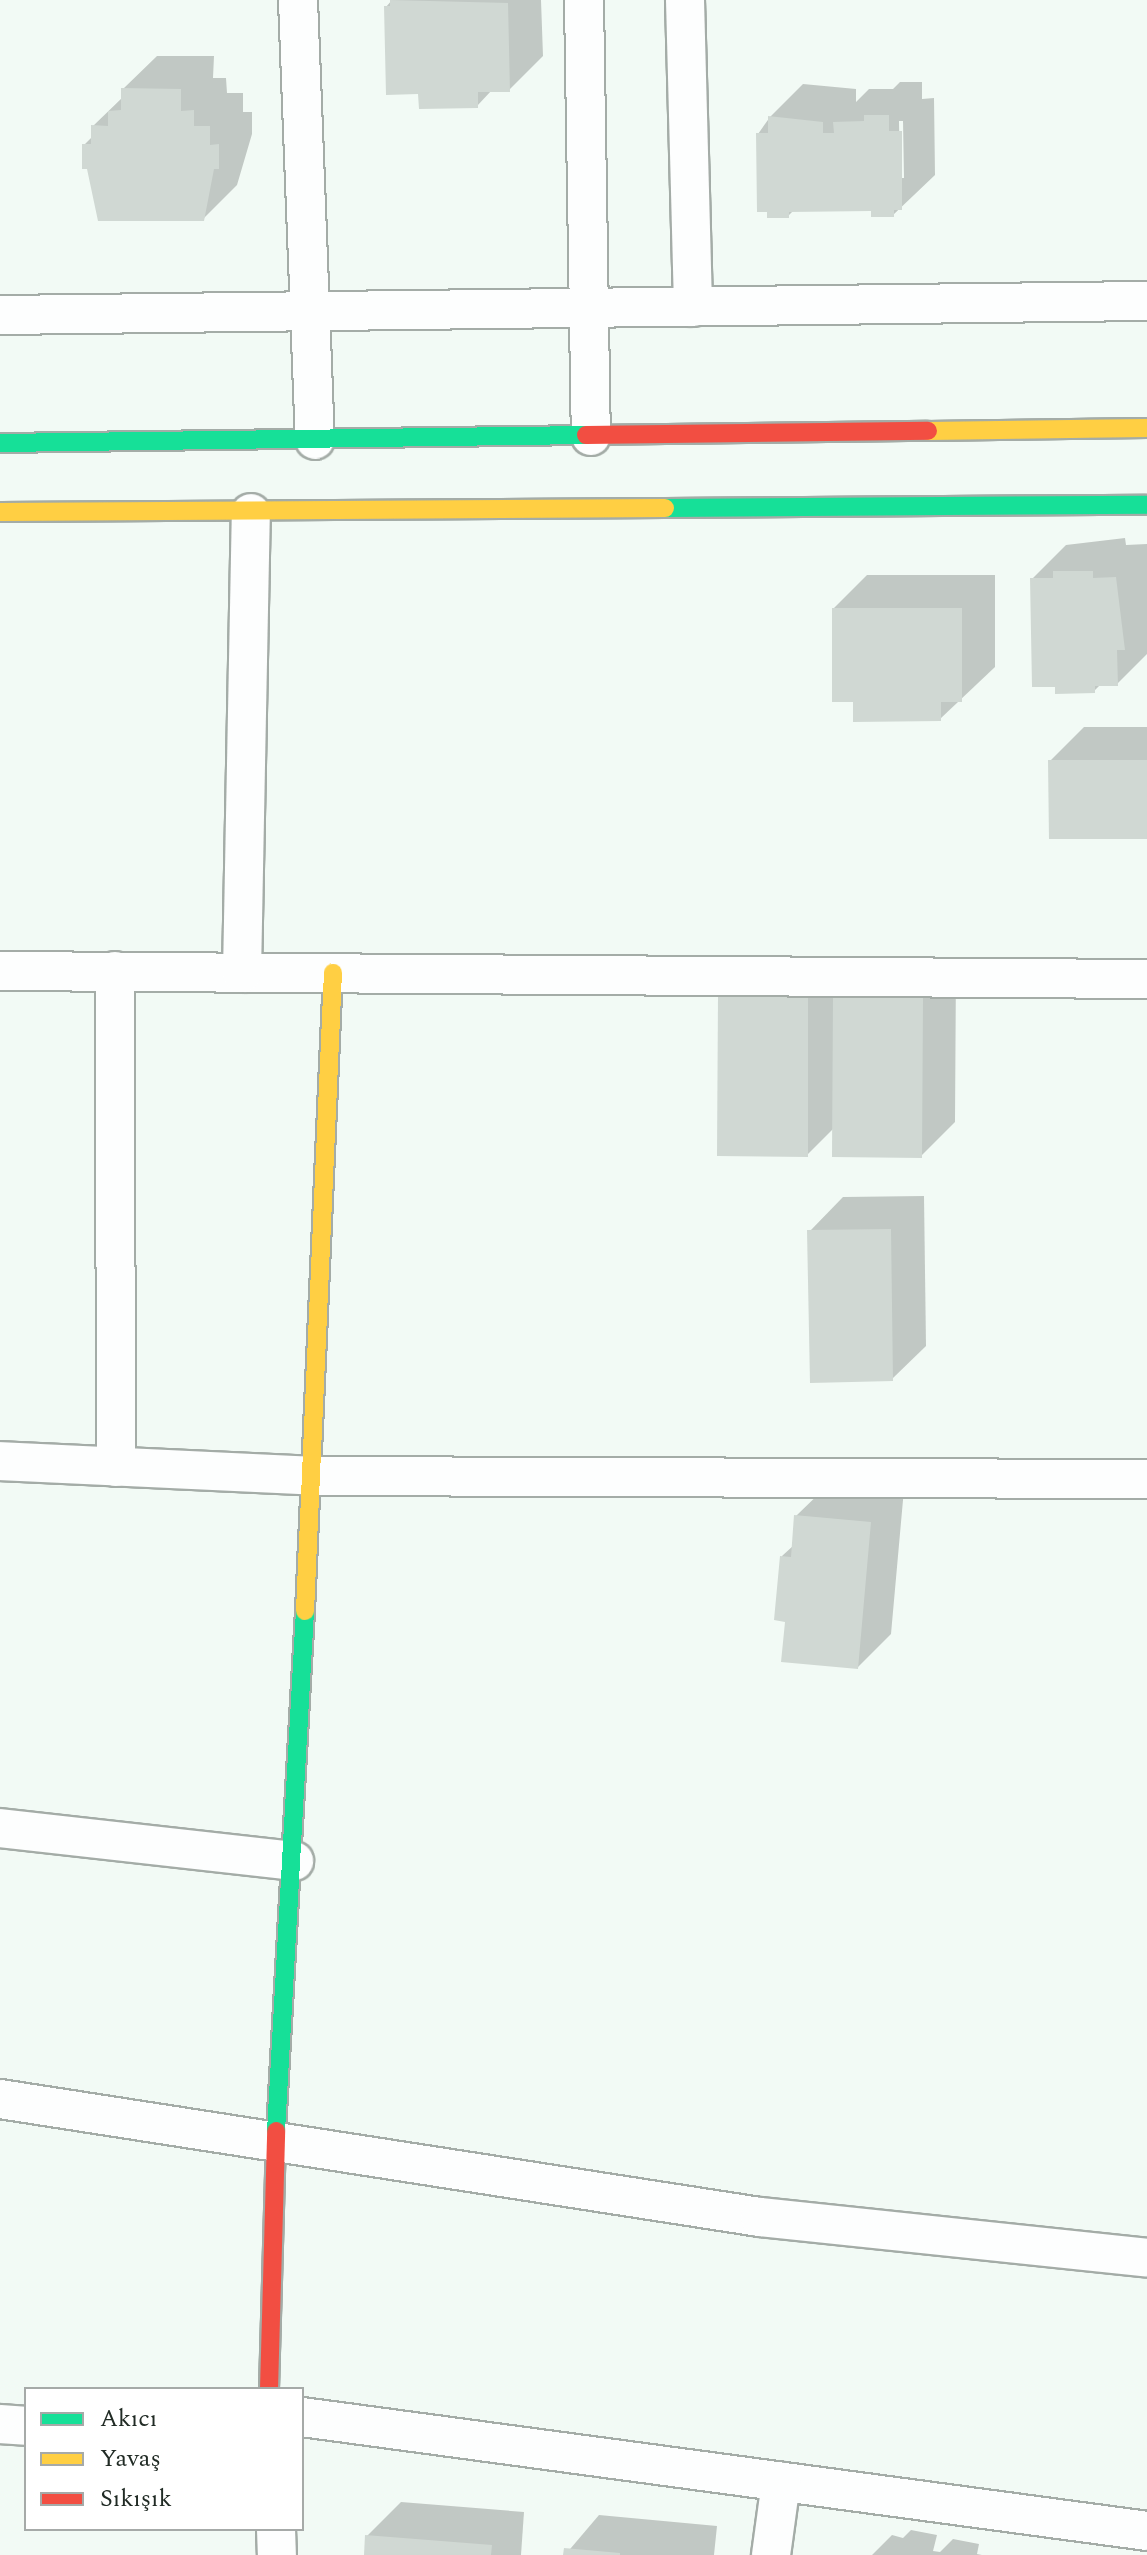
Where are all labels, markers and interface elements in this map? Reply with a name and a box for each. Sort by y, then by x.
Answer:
legend [24,2387,304,2531]
text: Akıcı [100,2401,157,2437]
text: Yavaş [100,2441,161,2477]
text: Sıkışık [100,2481,172,2517]

